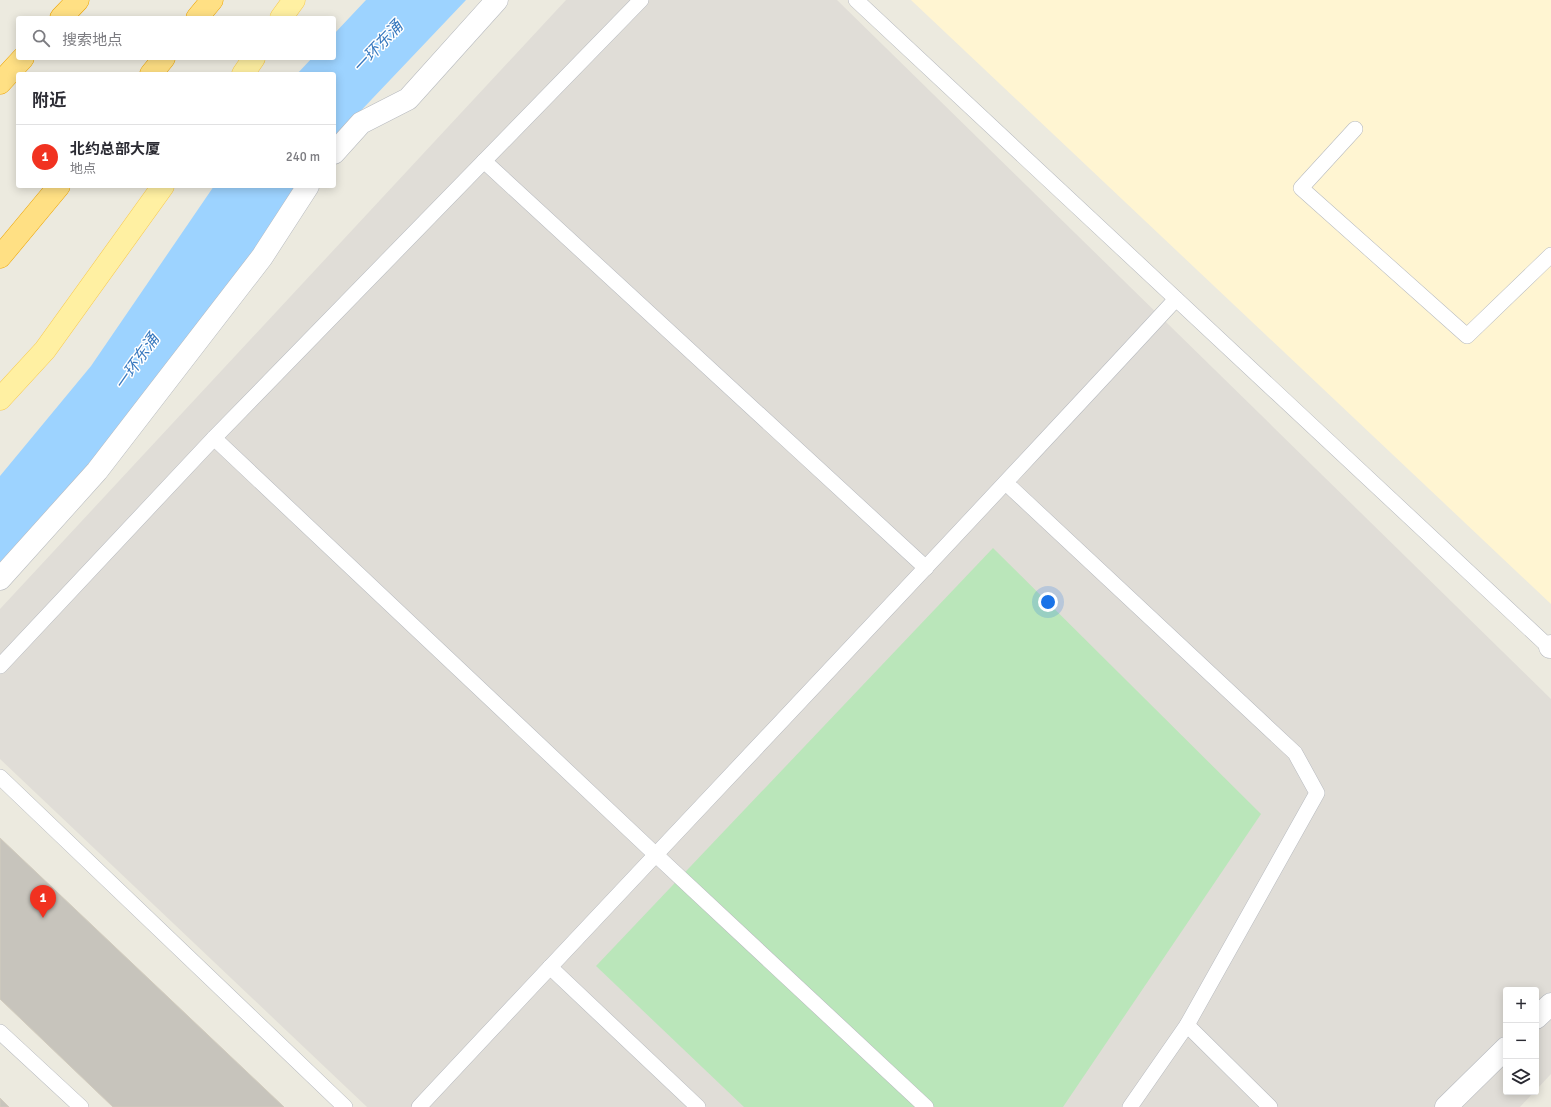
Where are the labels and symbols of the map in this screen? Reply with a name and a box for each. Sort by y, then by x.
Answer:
water label: 一环东涌 [349,15,408,77]
water label: 一环东涌 [110,328,165,394]
your location [1038,592,1058,612]
pin: 1 [30,885,56,918]

